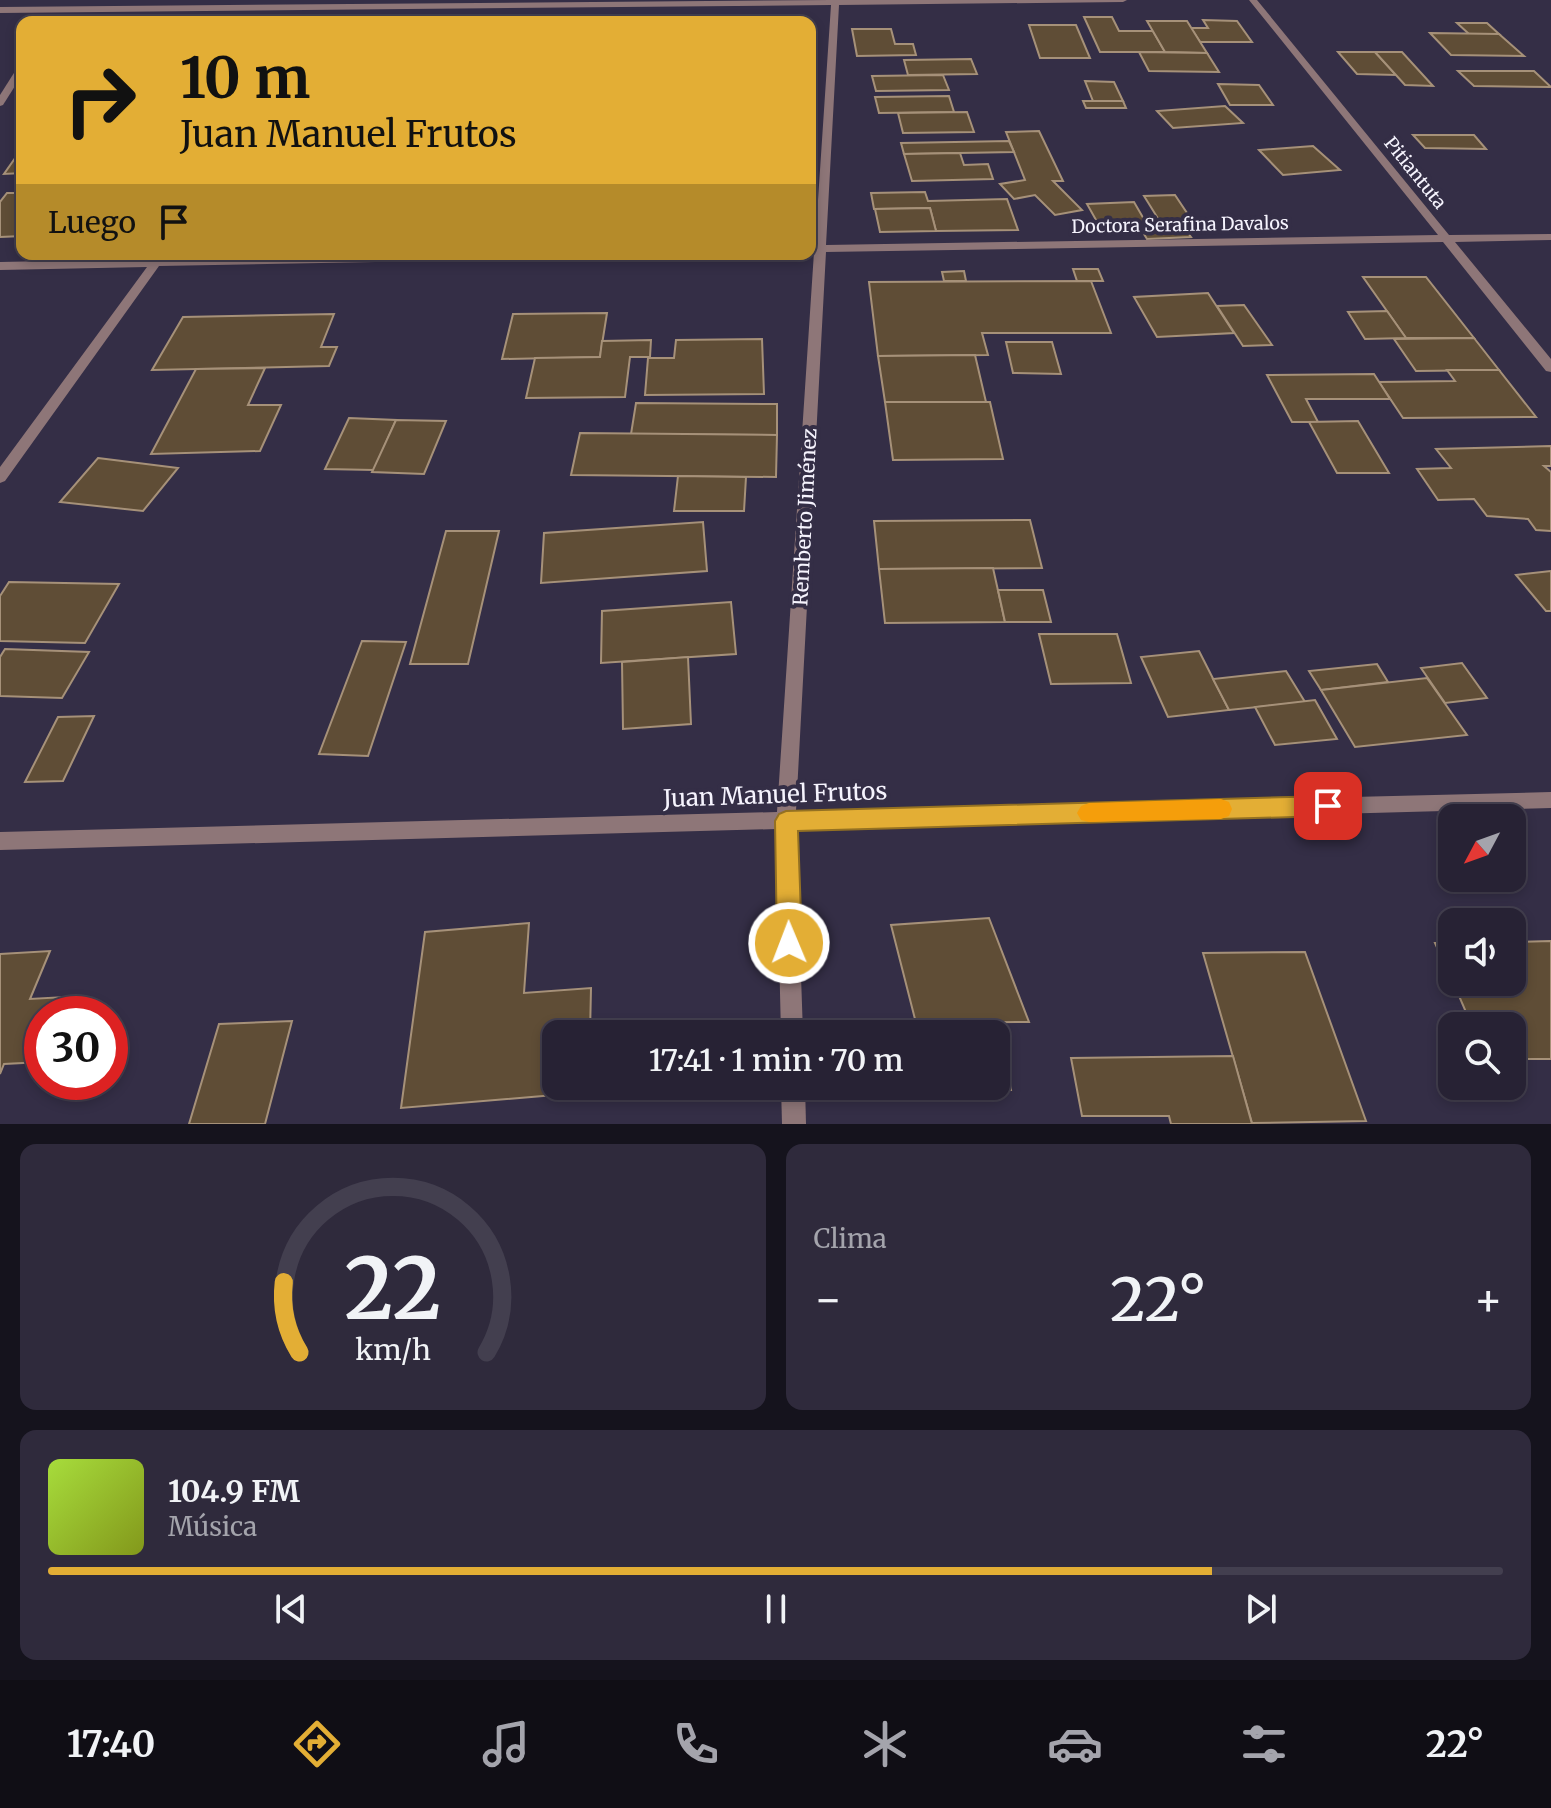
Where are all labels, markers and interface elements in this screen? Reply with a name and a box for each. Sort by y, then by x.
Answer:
text: 10 m [180,43,310,113]
icon: right [48,48,152,152]
text: Juan Manuel Frutos [180,112,517,157]
street label: Pitiantuta [1379,132,1452,214]
icon: arrive [152,200,196,244]
text: Luego [48,203,136,241]
street label: Doctora Serafina Davalos [1071,211,1289,238]
street label: Remberto Jiménez [787,427,822,606]
pin [1294,772,1362,840]
street label: Juan Manuel Frutos [661,775,888,814]
icon: arrive [1306,784,1350,828]
north arrow [1438,804,1526,892]
map controls [1438,804,1526,1100]
position arrow [747,901,831,985]
button: sound [1438,908,1526,996]
speed limit sign: 30 [24,996,128,1100]
button: search [1438,1012,1526,1100]
text: 17:41 · 1 min · 70 m [649,1041,903,1079]
text: Clima [814,1222,887,1255]
text: 22 [344,1237,441,1342]
text: 22° [1110,1262,1206,1337]
text: − [814,1272,843,1327]
text: + [1474,1272,1503,1327]
text: km/h [355,1332,431,1368]
text: 104.9 FM [168,1472,300,1510]
text: Música [168,1510,257,1543]
icon: previous [269,1587,313,1631]
icon: pause [754,1587,798,1631]
icon: next [1239,1587,1283,1631]
icon: directions [289,1716,345,1772]
icon: music [478,1716,534,1772]
icon: phone [668,1716,724,1772]
icon: climate [857,1716,913,1772]
icon: car [1047,1716,1103,1772]
icon: filters [1236,1716,1292,1772]
text: 17:40 [67,1722,155,1767]
text: 22° [1426,1722,1484,1767]

